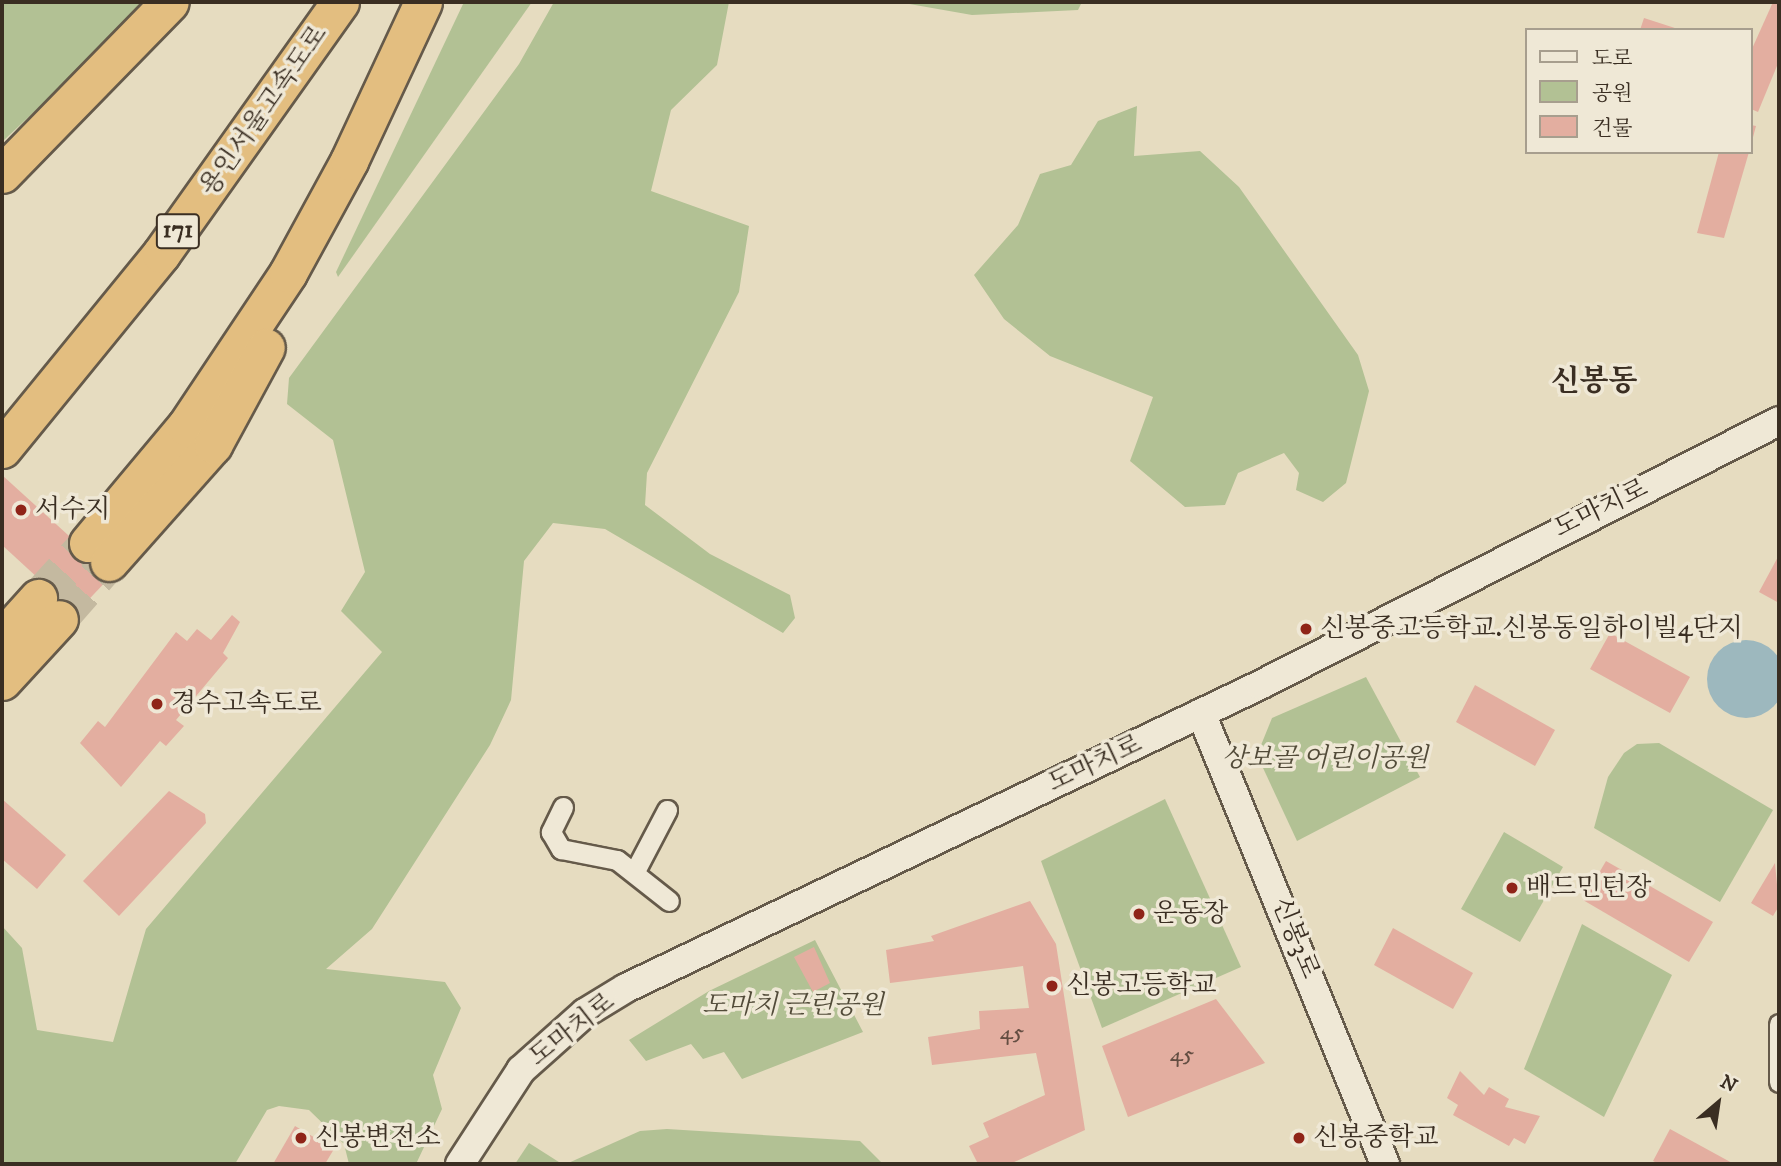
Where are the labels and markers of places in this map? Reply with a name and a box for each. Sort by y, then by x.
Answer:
place label: 서수지 [35,494,110,526]
marker: 서수지 [13,502,29,518]
place label: 신봉중고등학교.신봉동일하이빌4단지 [1320,613,1743,645]
marker: 신봉중고등학교.신봉동일하이빌4단지 [1298,621,1314,637]
place label: 경수고속도로 [171,688,322,720]
marker: 경수고속도로 [149,696,165,712]
place label: 배드민턴장 [1526,872,1652,904]
marker: 배드민턴장 [1504,880,1520,896]
place label: 운동장 [1153,898,1228,930]
marker: 운동장 [1131,906,1147,922]
place label: 신봉고등학교 [1066,970,1217,1002]
marker: 신봉고등학교 [1044,978,1060,994]
place label: 신봉변전소 [315,1122,441,1154]
place label: 신봉중학교 [1313,1122,1439,1154]
marker: 신봉변전소 [293,1130,309,1146]
marker: 신봉중학교 [1291,1130,1307,1146]

